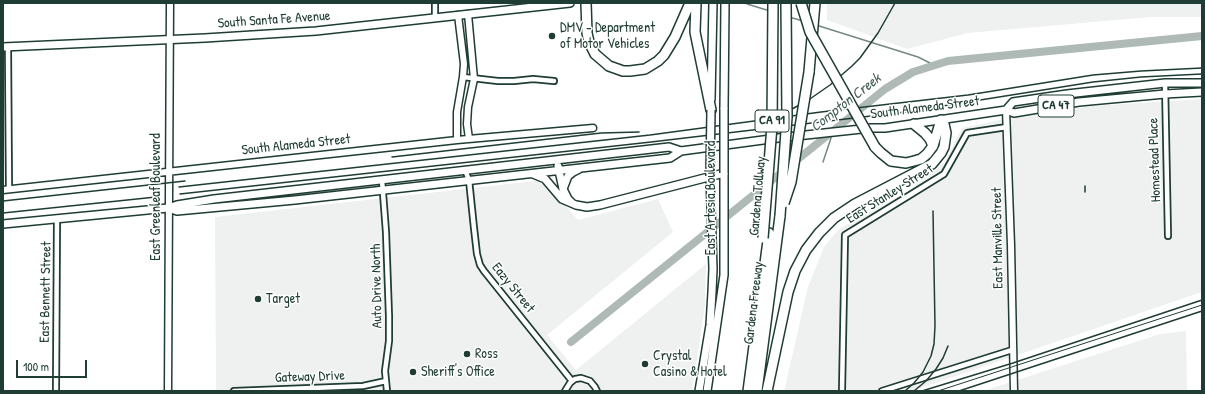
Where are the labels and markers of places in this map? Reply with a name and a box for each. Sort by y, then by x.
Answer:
place label: DMV - Department of Motor Vehicles [560,20,655,52]
marker: DMV - Department of Motor Vehicles [547,31,557,41]
place label: Target [266,291,300,307]
marker: Target [253,294,263,304]
place label: Ross [475,346,498,362]
place label: Crystal Casino & Hotel [653,348,727,380]
marker: Ross [462,349,472,359]
marker: Crystal Casino & Hotel [640,359,650,369]
place label: Sheriff's Office [421,364,495,380]
marker: Sheriff's Office [408,367,418,377]

